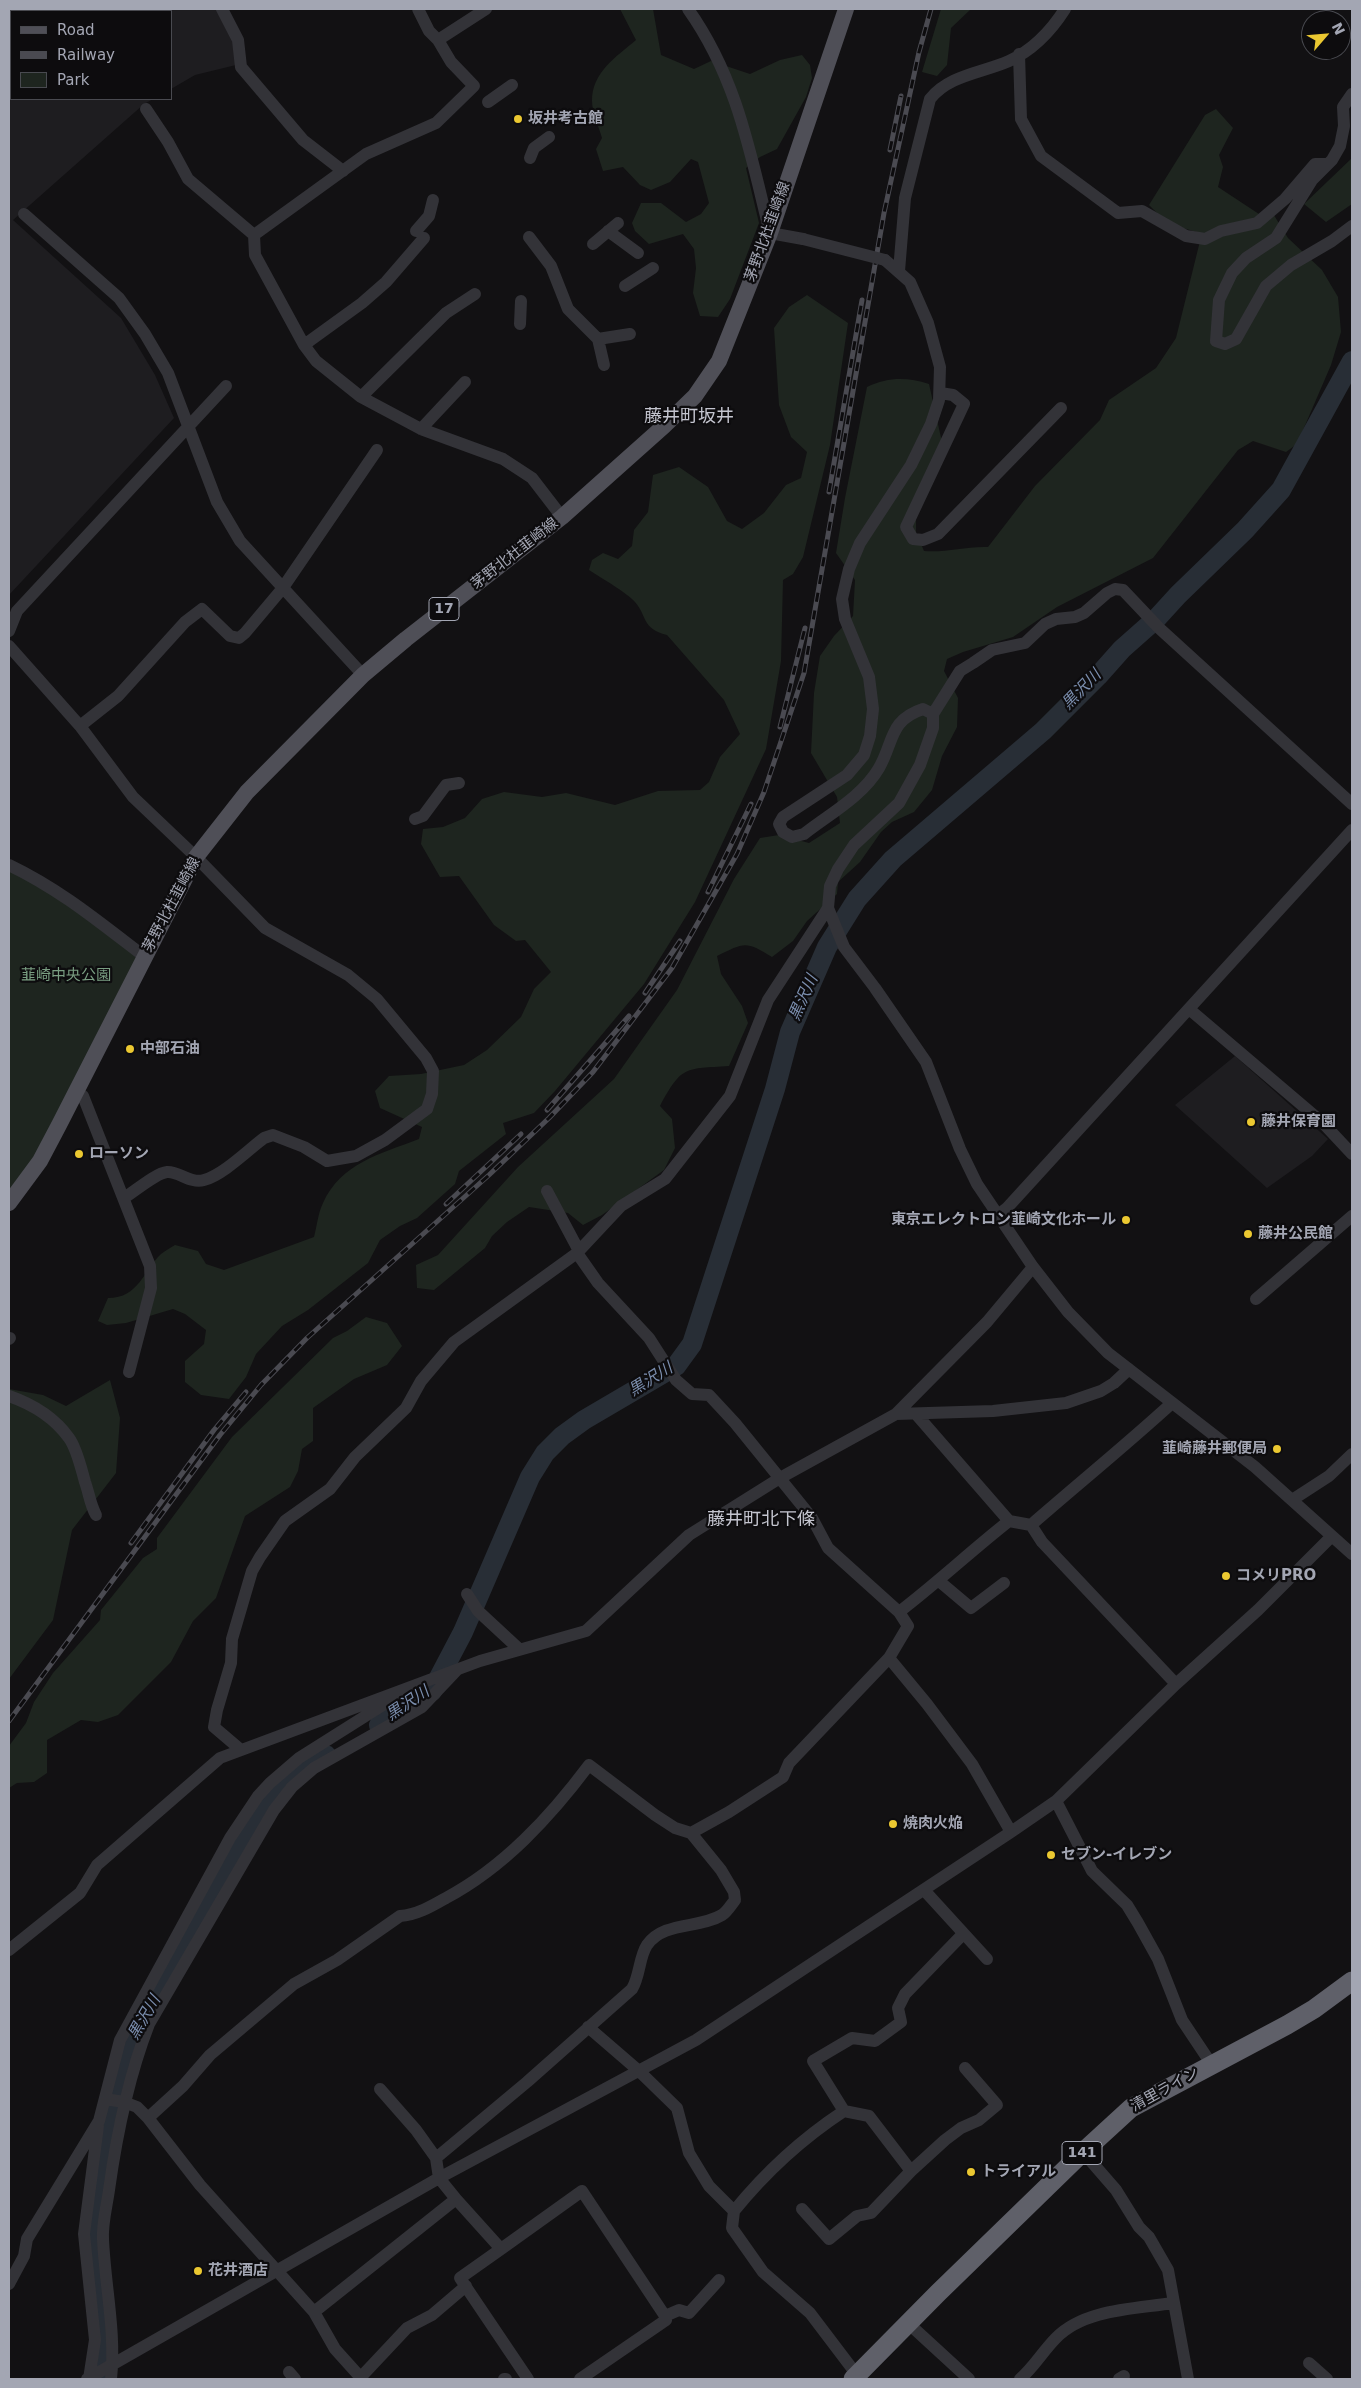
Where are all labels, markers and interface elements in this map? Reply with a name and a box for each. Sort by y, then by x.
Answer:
legend [10,10,172,100]
north arrow [1301,10,1351,60]
text: N [1329,20,1348,37]
text: Road [57,21,95,39]
text: Railway [57,46,115,64]
text: Park [57,71,89,89]
place label: 坂井考古館 [528,110,603,128]
marker: 坂井考古館 [512,113,524,125]
street label: 茅野北杜韮崎線 [742,180,794,284]
district label: 藤井町坂井 [644,406,734,428]
street label: 茅野北杜韮崎線 [468,515,562,593]
road number: 17 [429,598,459,620]
water label: 黒沢川 [1058,666,1106,714]
street label: 茅野北杜韮崎線 [139,854,205,956]
park label: 韮崎中央公園 [21,967,111,985]
water label: 黒沢川 [785,972,823,1024]
place label: 中部石油 [140,1040,200,1058]
marker: 中部石油 [124,1043,136,1055]
place label: 藤井保育園 [1261,1113,1336,1131]
marker: 藤井保育園 [1245,1116,1257,1128]
place label: ローソン [89,1145,149,1163]
marker: ローソン [73,1148,85,1160]
place label: 東京エレクトロン韮崎文化ホール [891,1211,1116,1229]
marker: 東京エレクトロン韮崎文化ホール [1120,1214,1132,1226]
place label: 藤井公民館 [1258,1225,1333,1243]
marker: 藤井公民館 [1242,1228,1254,1240]
water label: 黒沢川 [626,1359,676,1401]
place label: 韮崎藤井郵便局 [1162,1440,1267,1458]
marker: 韮崎藤井郵便局 [1271,1443,1283,1455]
district label: 藤井町北下條 [707,1509,815,1531]
place label: コメリPRO [1236,1567,1316,1585]
marker: コメリPRO [1220,1570,1232,1582]
water label: 黒沢川 [383,1683,433,1725]
place label: 焼肉火焔 [903,1815,963,1833]
marker: 焼肉火焔 [887,1818,899,1830]
place label: セブン-イレブン [1061,1846,1172,1864]
marker: セブン-イレブン [1045,1849,1057,1861]
water label: 黒沢川 [125,1992,165,2044]
street label: 清里ライン [1128,2064,1202,2116]
road number: 141 [1062,2142,1102,2164]
place label: トライアル [981,2163,1056,2181]
marker: トライアル [965,2166,977,2178]
place label: 花井酒店 [208,2262,268,2280]
marker: 花井酒店 [192,2265,204,2277]

